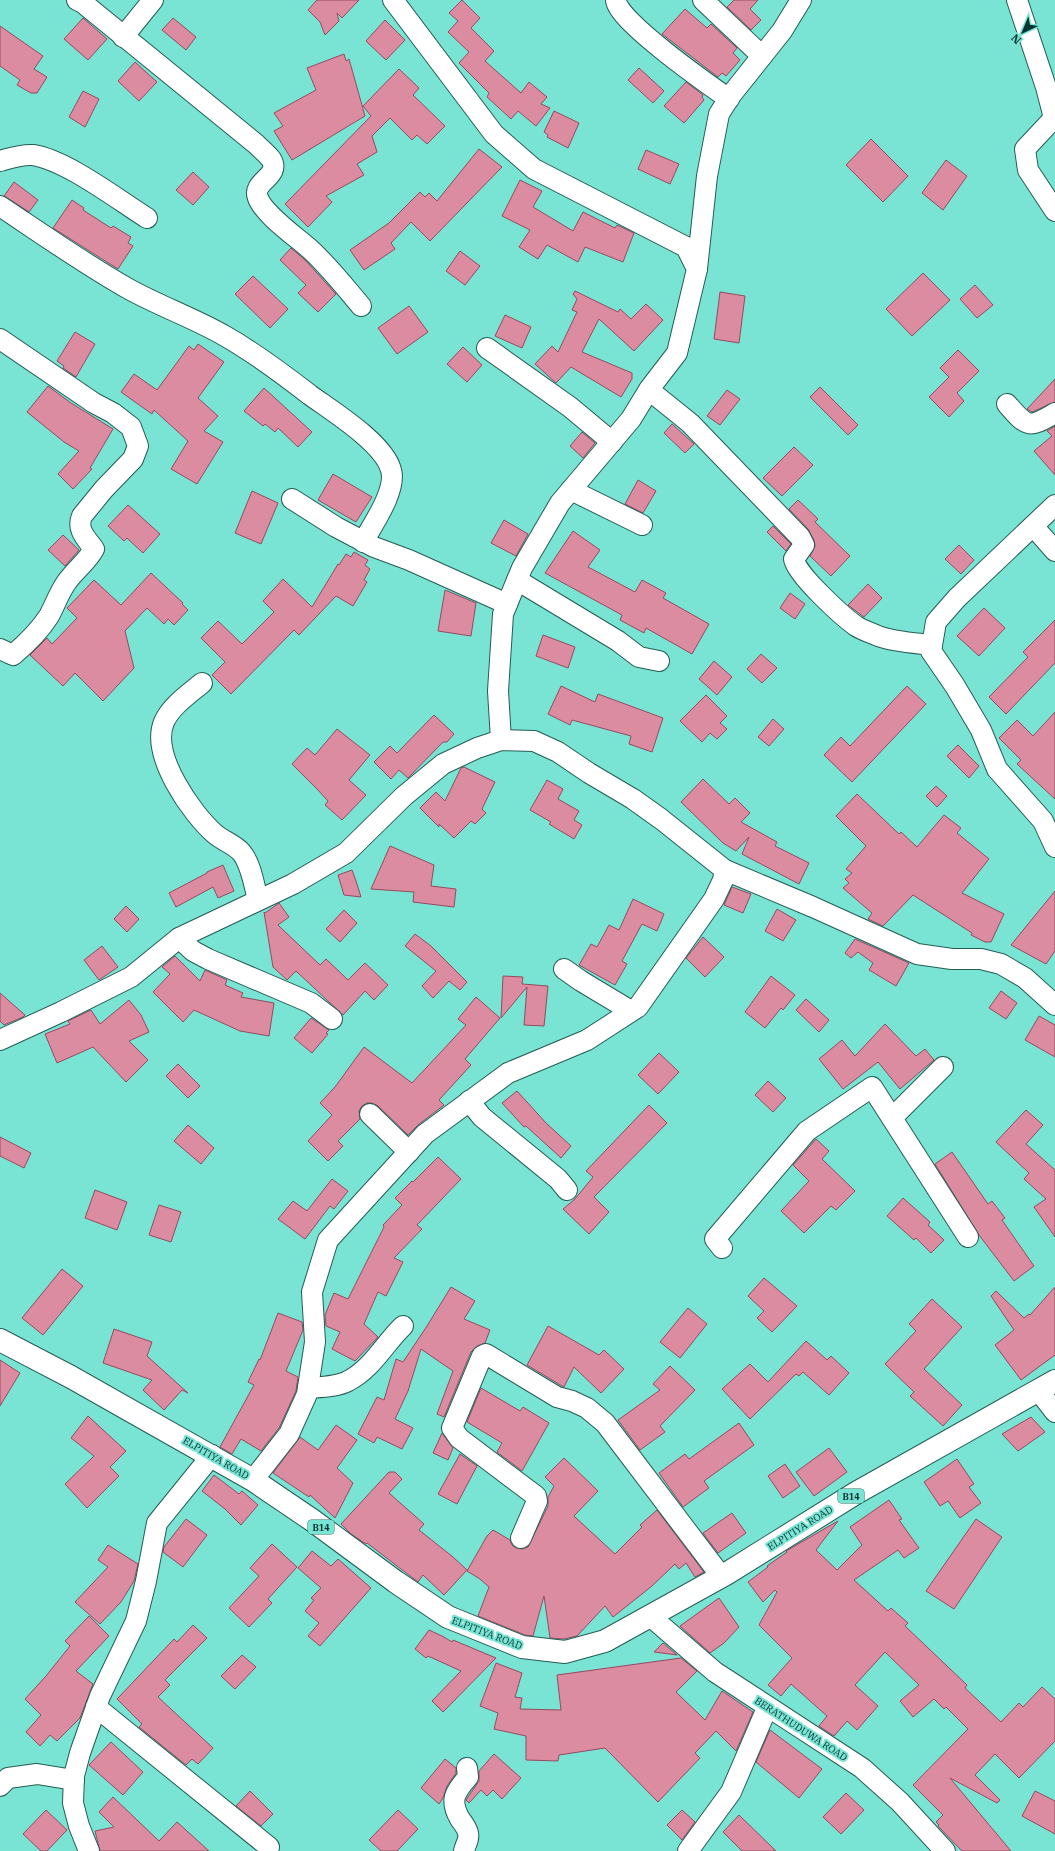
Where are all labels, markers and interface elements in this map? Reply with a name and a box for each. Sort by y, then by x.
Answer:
north arrow [1003,12,1043,52]
text: N [1008,31,1024,47]
street label: ELPITIYA ROAD [181,1434,251,1482]
road number: B14 [838,1489,864,1503]
street label: ELPITIYA ROAD [765,1503,835,1553]
road number: B14 [308,1520,334,1534]
street label: ELPITIYA ROAD [450,1614,524,1652]
street label: BERATHUDUWA ROAD [752,1694,850,1764]

